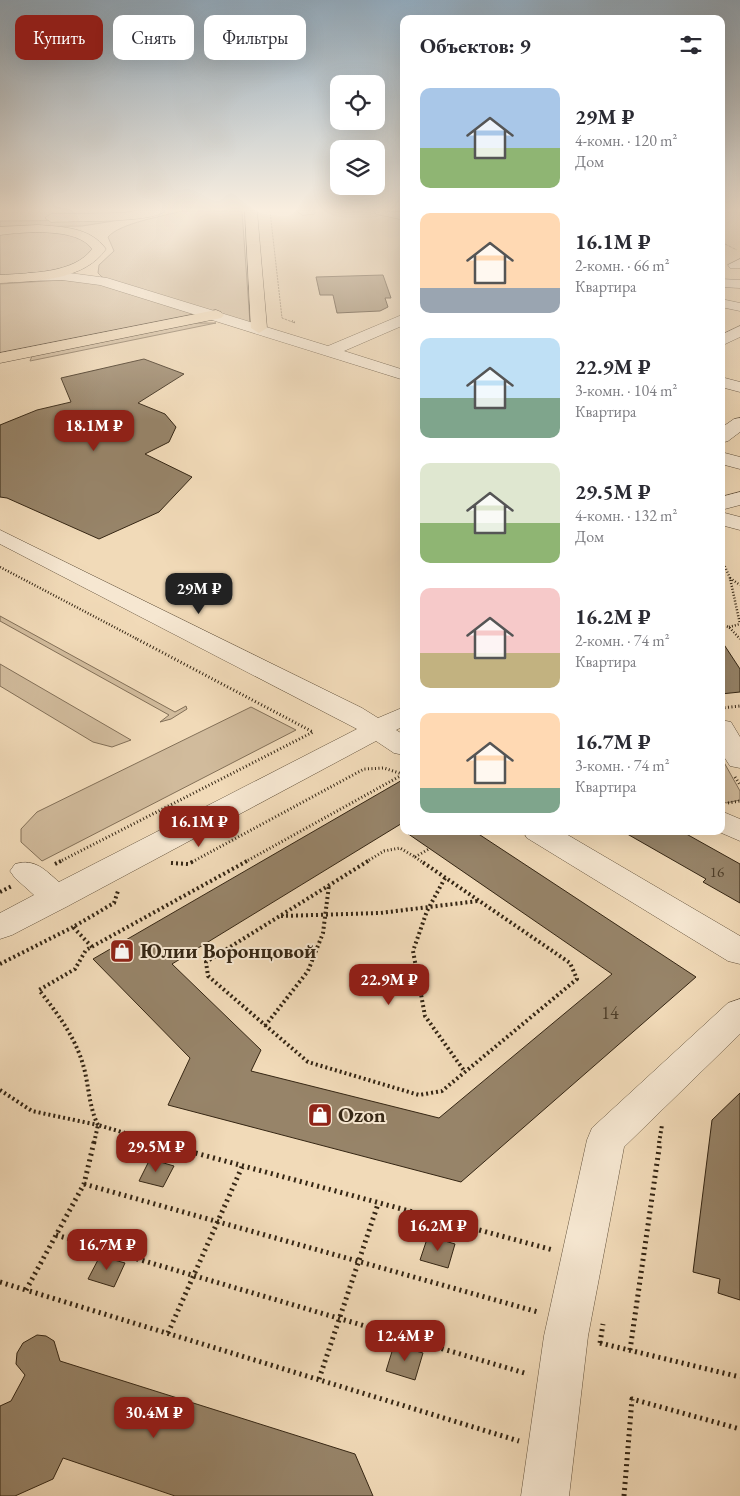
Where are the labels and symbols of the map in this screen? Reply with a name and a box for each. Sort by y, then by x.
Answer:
pin: 18.1M ₽ [48,410,140,452]
pin: 29M ₽ [164,572,234,615]
pin: 16.1M ₽ [153,806,245,848]
house number: 16 [710,862,724,881]
place label: Юлии Воронцовой [140,937,316,964]
shop icon: Юлии Воронцовой [109,938,135,964]
pin: 22.9M ₽ [343,964,435,1006]
house number: 14 [601,1001,619,1024]
place label: Ozon [338,1101,386,1128]
shop icon: Ozon [307,1102,333,1128]
pin: 29.5M ₽ [110,1130,202,1173]
pin: 16.2M ₽ [392,1210,484,1252]
pin: 16.7M ₽ [61,1228,153,1271]
pin: 12.4M ₽ [359,1320,451,1362]
pin: 30.4M ₽ [108,1396,200,1439]

